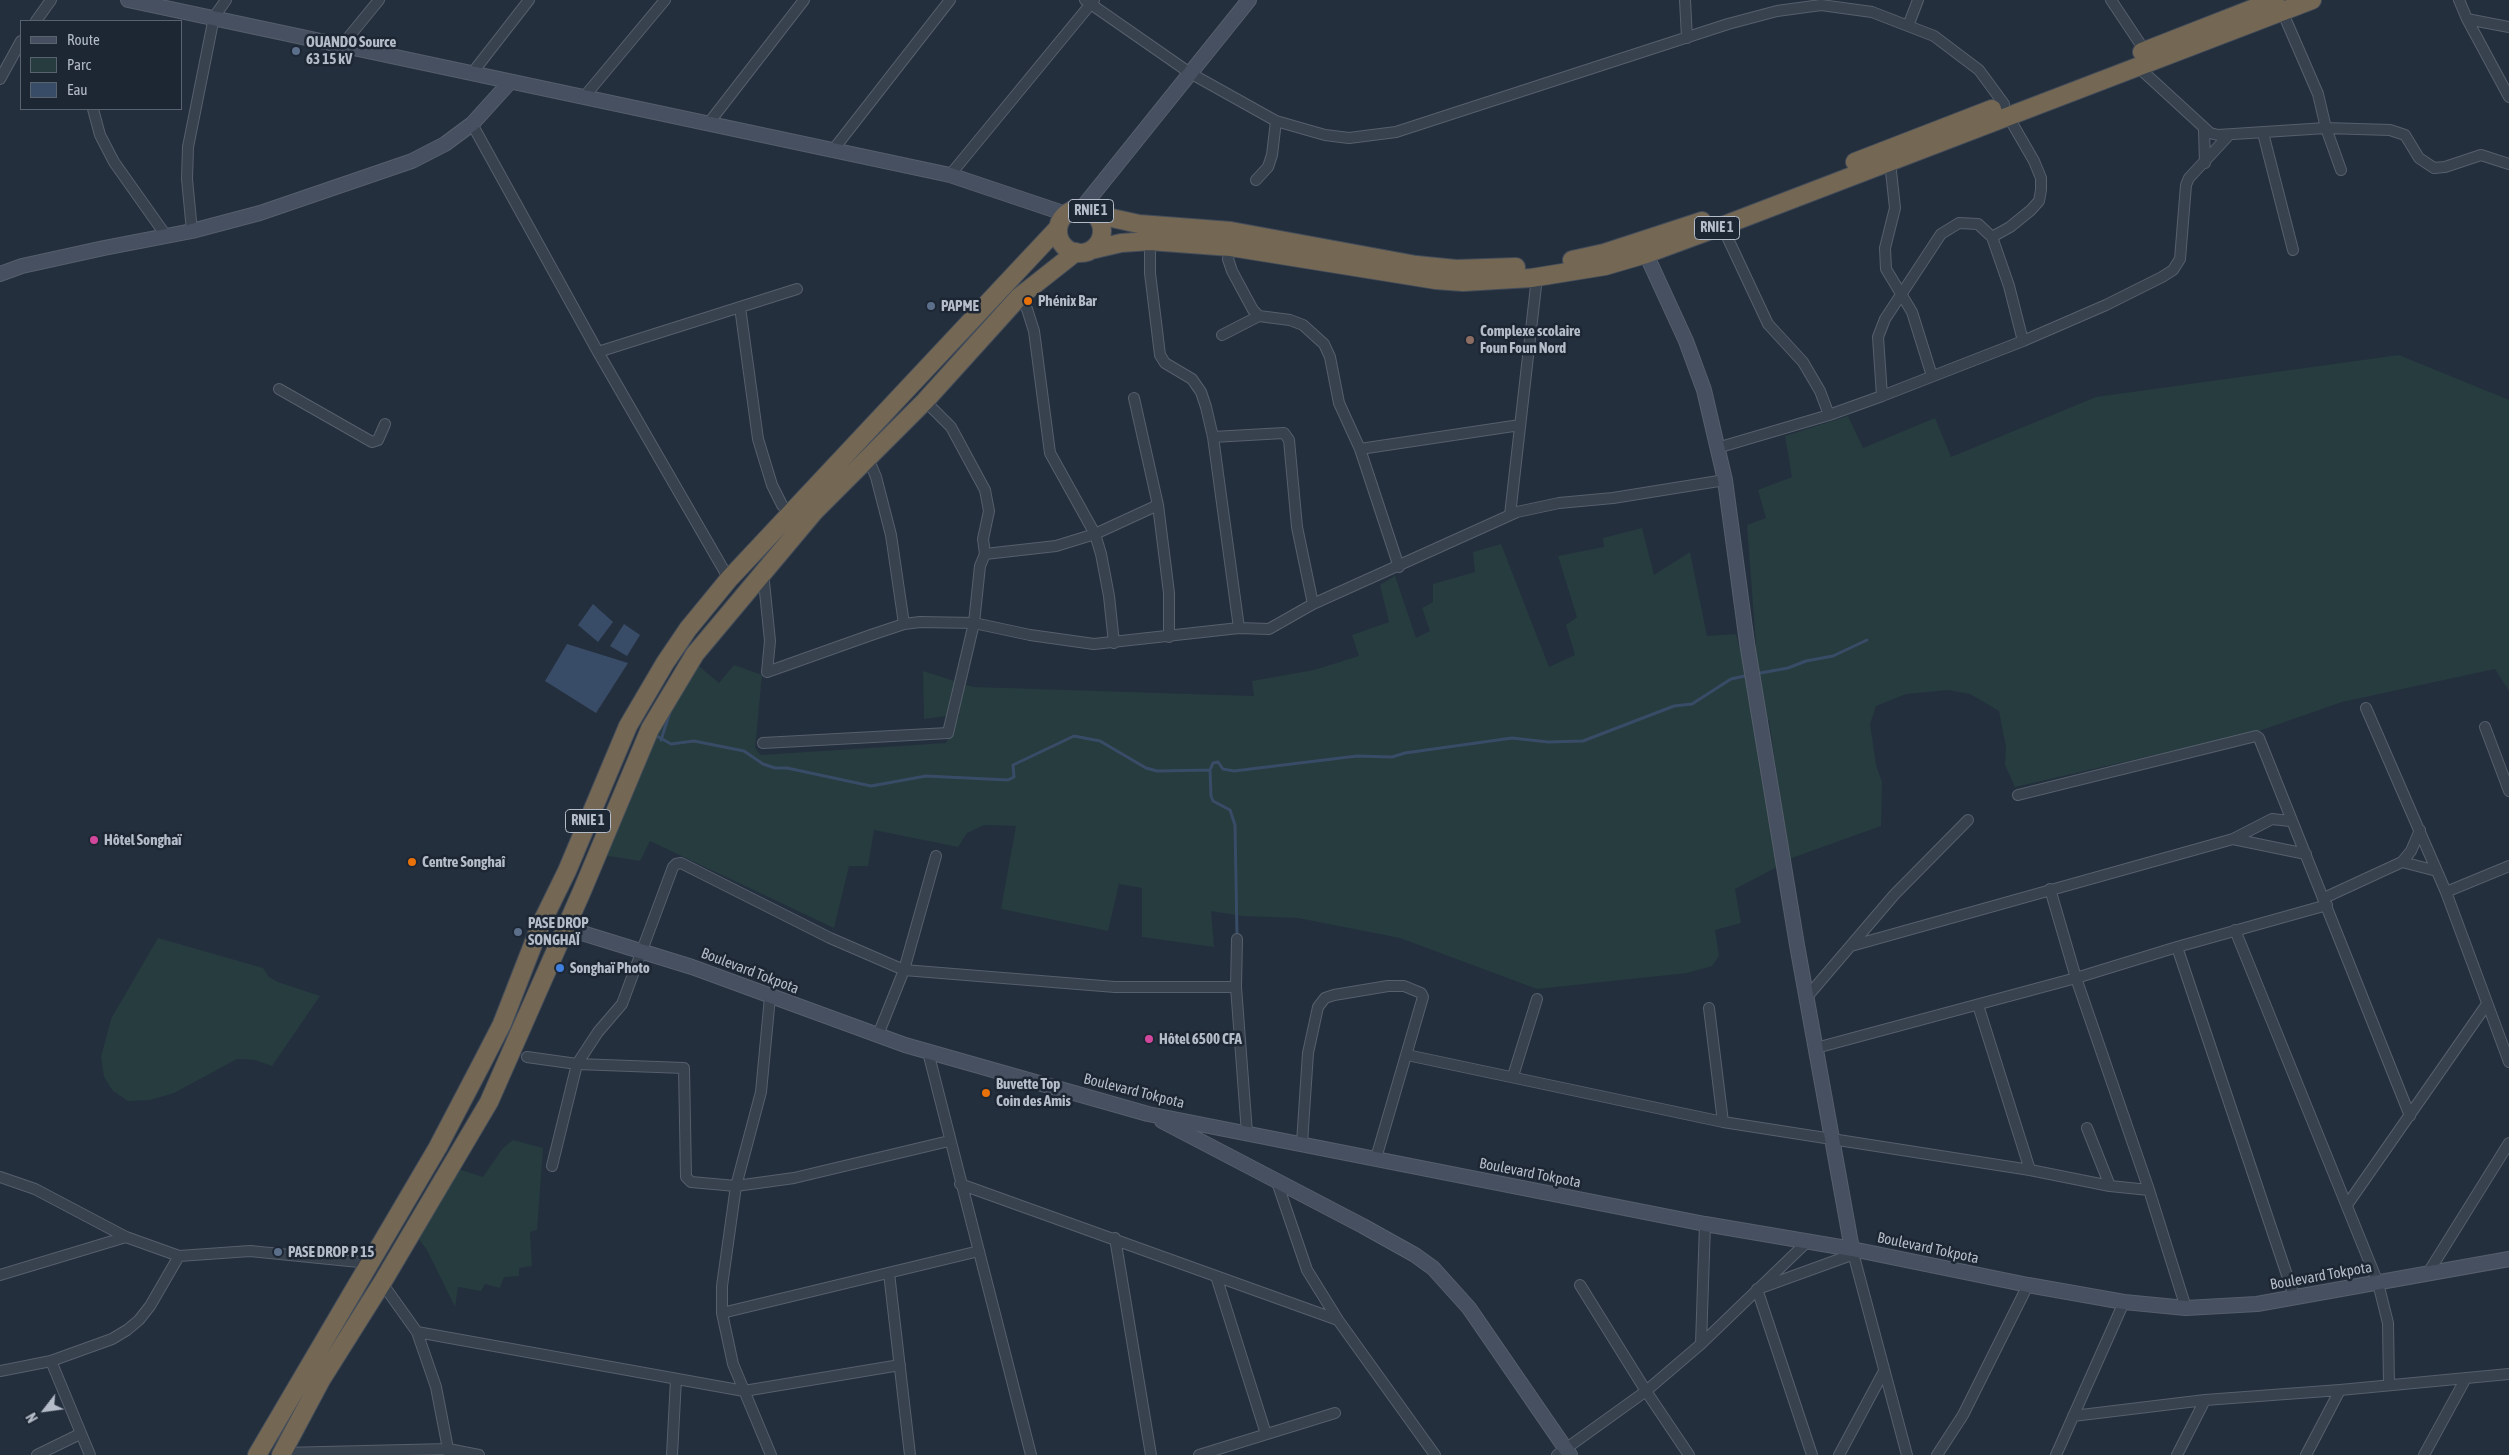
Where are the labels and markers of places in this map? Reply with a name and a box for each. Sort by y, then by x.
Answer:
place label: OUANDO Source 63 15 kV [306,33,396,68]
marker: OUANDO Source 63 15 kV [290,45,302,57]
place label: Phénix Bar [1038,292,1097,310]
marker: Phénix Bar [1022,295,1034,307]
place label: PAPME [941,297,979,315]
marker: PAPME [925,300,937,312]
place label: Complexe scolaire Foun Foun Nord [1480,322,1580,357]
marker: Complexe scolaire Foun Foun Nord [1464,334,1476,346]
place label: Hôtel Songhaï [104,831,182,849]
marker: Hôtel Songhaï [88,834,100,846]
place label: Centre Songhaî [422,853,505,871]
marker: Centre Songhaî [406,856,418,868]
place label: PASE DROP SONGHAÏ [528,914,589,949]
marker: PASE DROP SONGHAÏ [512,926,524,938]
place label: Songhaï Photo [570,959,650,977]
marker: Songhaï Photo [554,962,566,974]
place label: Hôtel 6500 CFA [1159,1030,1242,1048]
marker: Hôtel 6500 CFA [1143,1033,1155,1045]
place label: Buvette Top Coin des Amis [996,1075,1071,1110]
marker: Buvette Top Coin des Amis [980,1087,992,1099]
place label: PASE DROP P 15 [288,1243,374,1261]
marker: PASE DROP P 15 [272,1246,284,1258]

